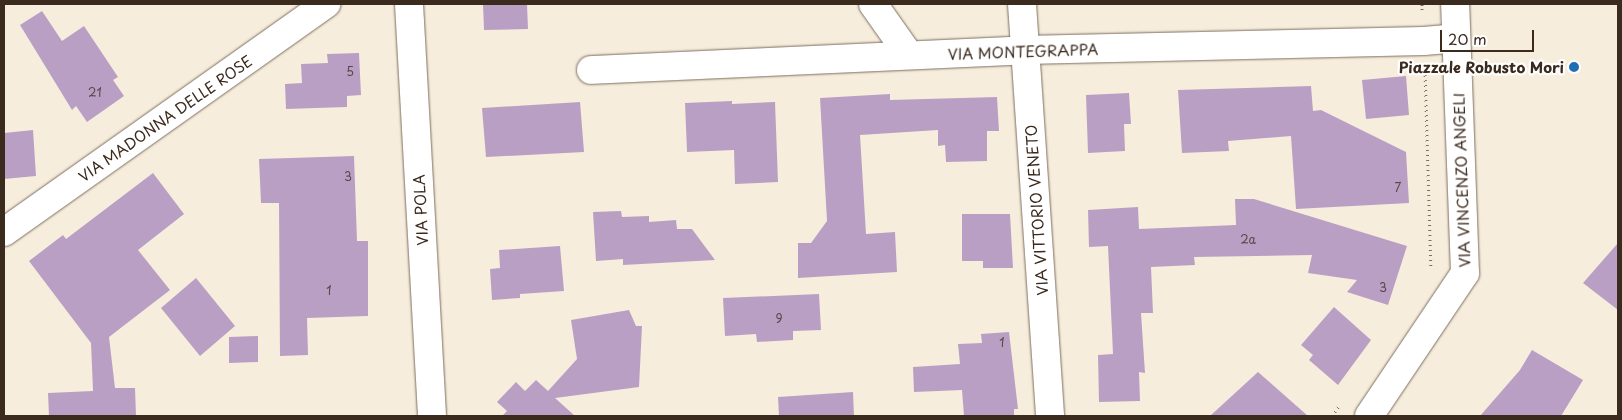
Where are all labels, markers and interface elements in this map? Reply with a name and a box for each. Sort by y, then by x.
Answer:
scale bar [1442,20,1536,52]
text: 20 m [1448,27,1487,50]
street label: VIA MONTEGRAPPA [947,39,1099,63]
street label: VIA MADONNA DELLE ROSE [72,49,258,187]
place label: Piazzale Robusto Mori [1397,58,1564,76]
marker: Piazzale Robusto Mori [1568,61,1580,73]
house number: 5 [346,65,354,79]
house number: 21 [88,86,102,100]
street label: VIA VINCENZO ANGELI [1449,92,1473,268]
street label: VIA VITTORIO VENETO [1021,123,1051,297]
house number: 3 [344,170,352,184]
street label: VIA POLA [409,174,431,246]
house number: 7 [1395,181,1401,195]
house number: 2a [1240,233,1256,247]
house number: 3 [1379,281,1387,295]
house number: 1 [326,284,332,298]
house number: 9 [775,312,783,326]
house number: 1 [999,336,1005,350]

